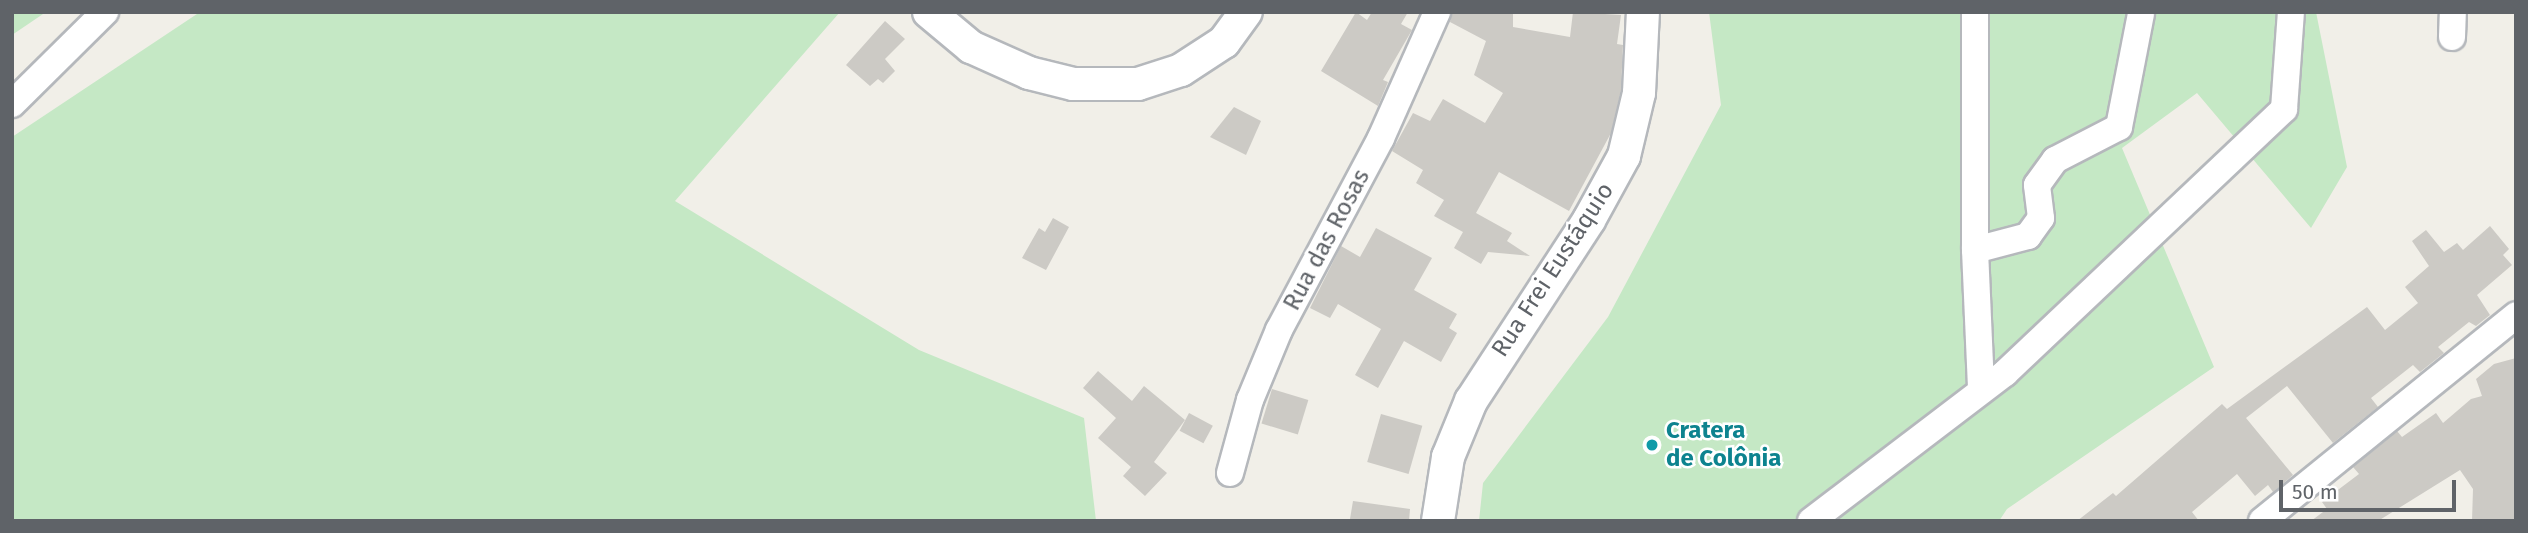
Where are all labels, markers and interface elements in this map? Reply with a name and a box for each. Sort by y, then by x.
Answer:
street label: Rua das Rosas [1278,164,1376,316]
street label: Rua Frei Eustáquio [1486,177,1620,363]
place label: Cratera de Colônia [1666,417,1781,473]
marker: Cratera de Colônia [1644,437,1660,453]
scale bar [2283,466,2460,510]
text: 50 m [2292,479,2338,505]

